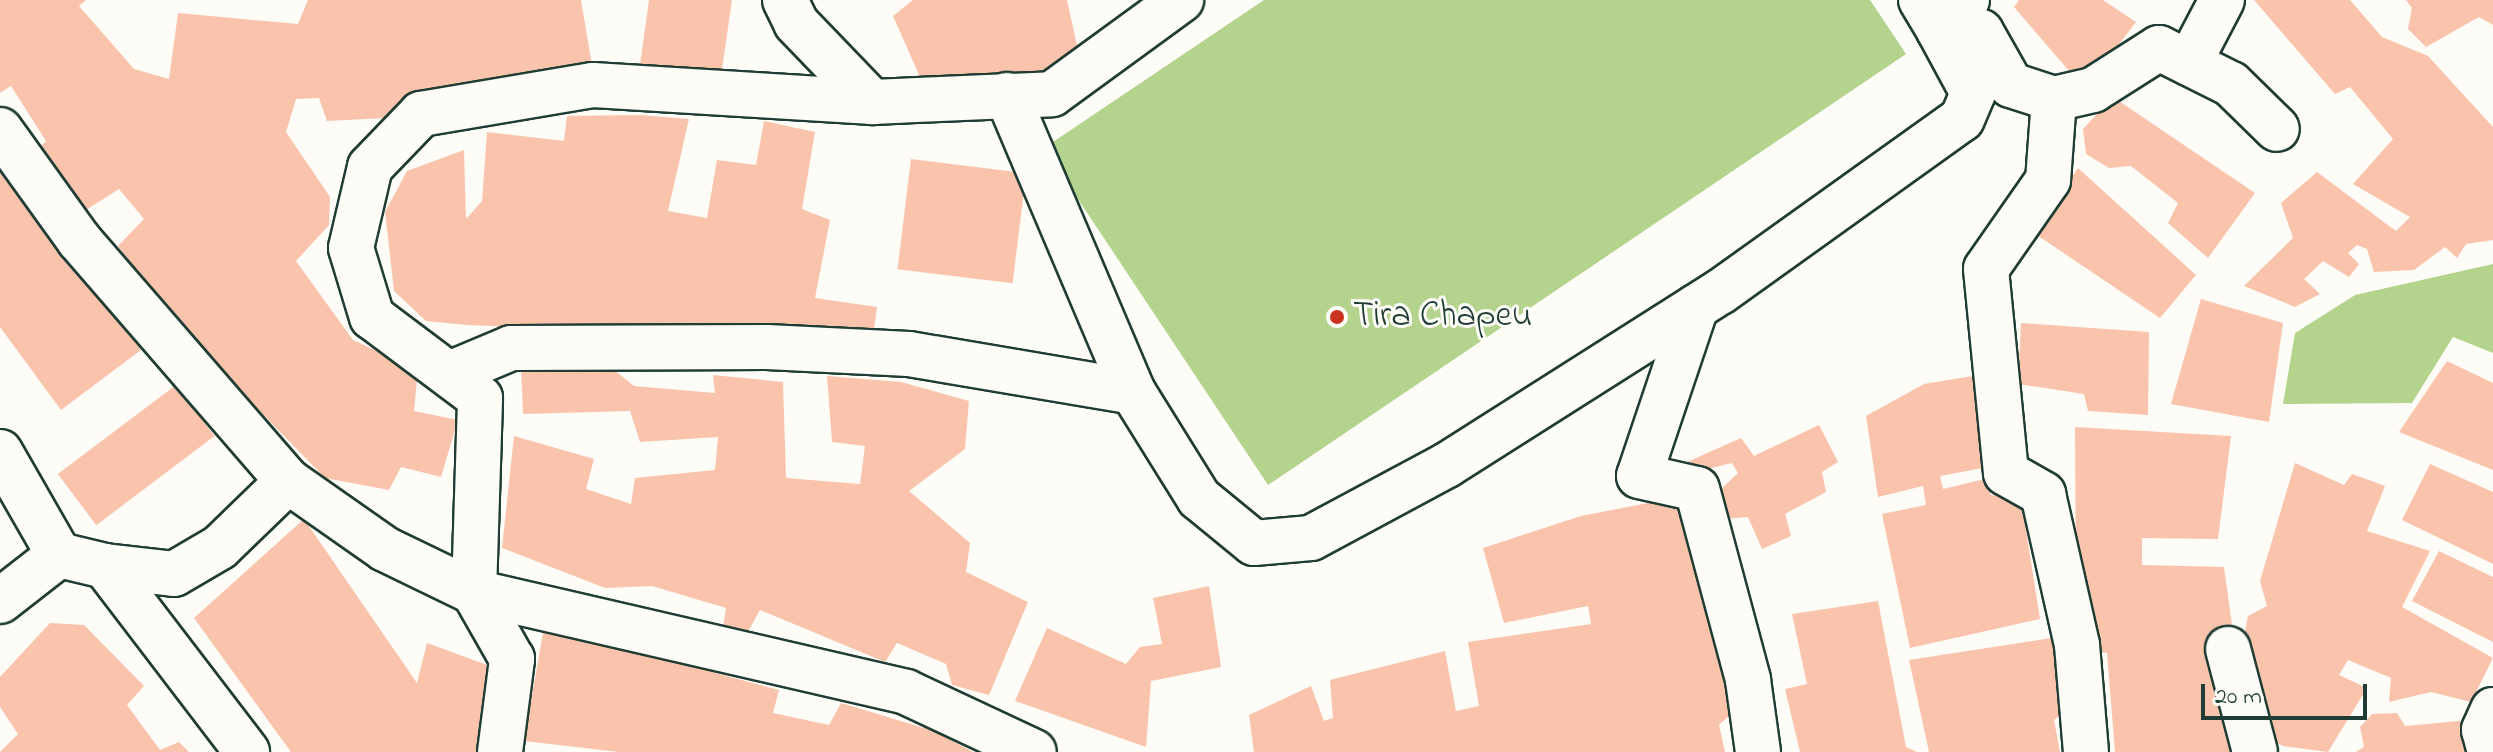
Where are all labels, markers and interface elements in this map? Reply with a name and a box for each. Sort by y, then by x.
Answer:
place label: Tira Chapeu [1353,295,1532,339]
marker: Tira Chapeu [1328,308,1346,326]
scale bar [2205,668,2371,718]
text: 20 m [2215,680,2262,715]

